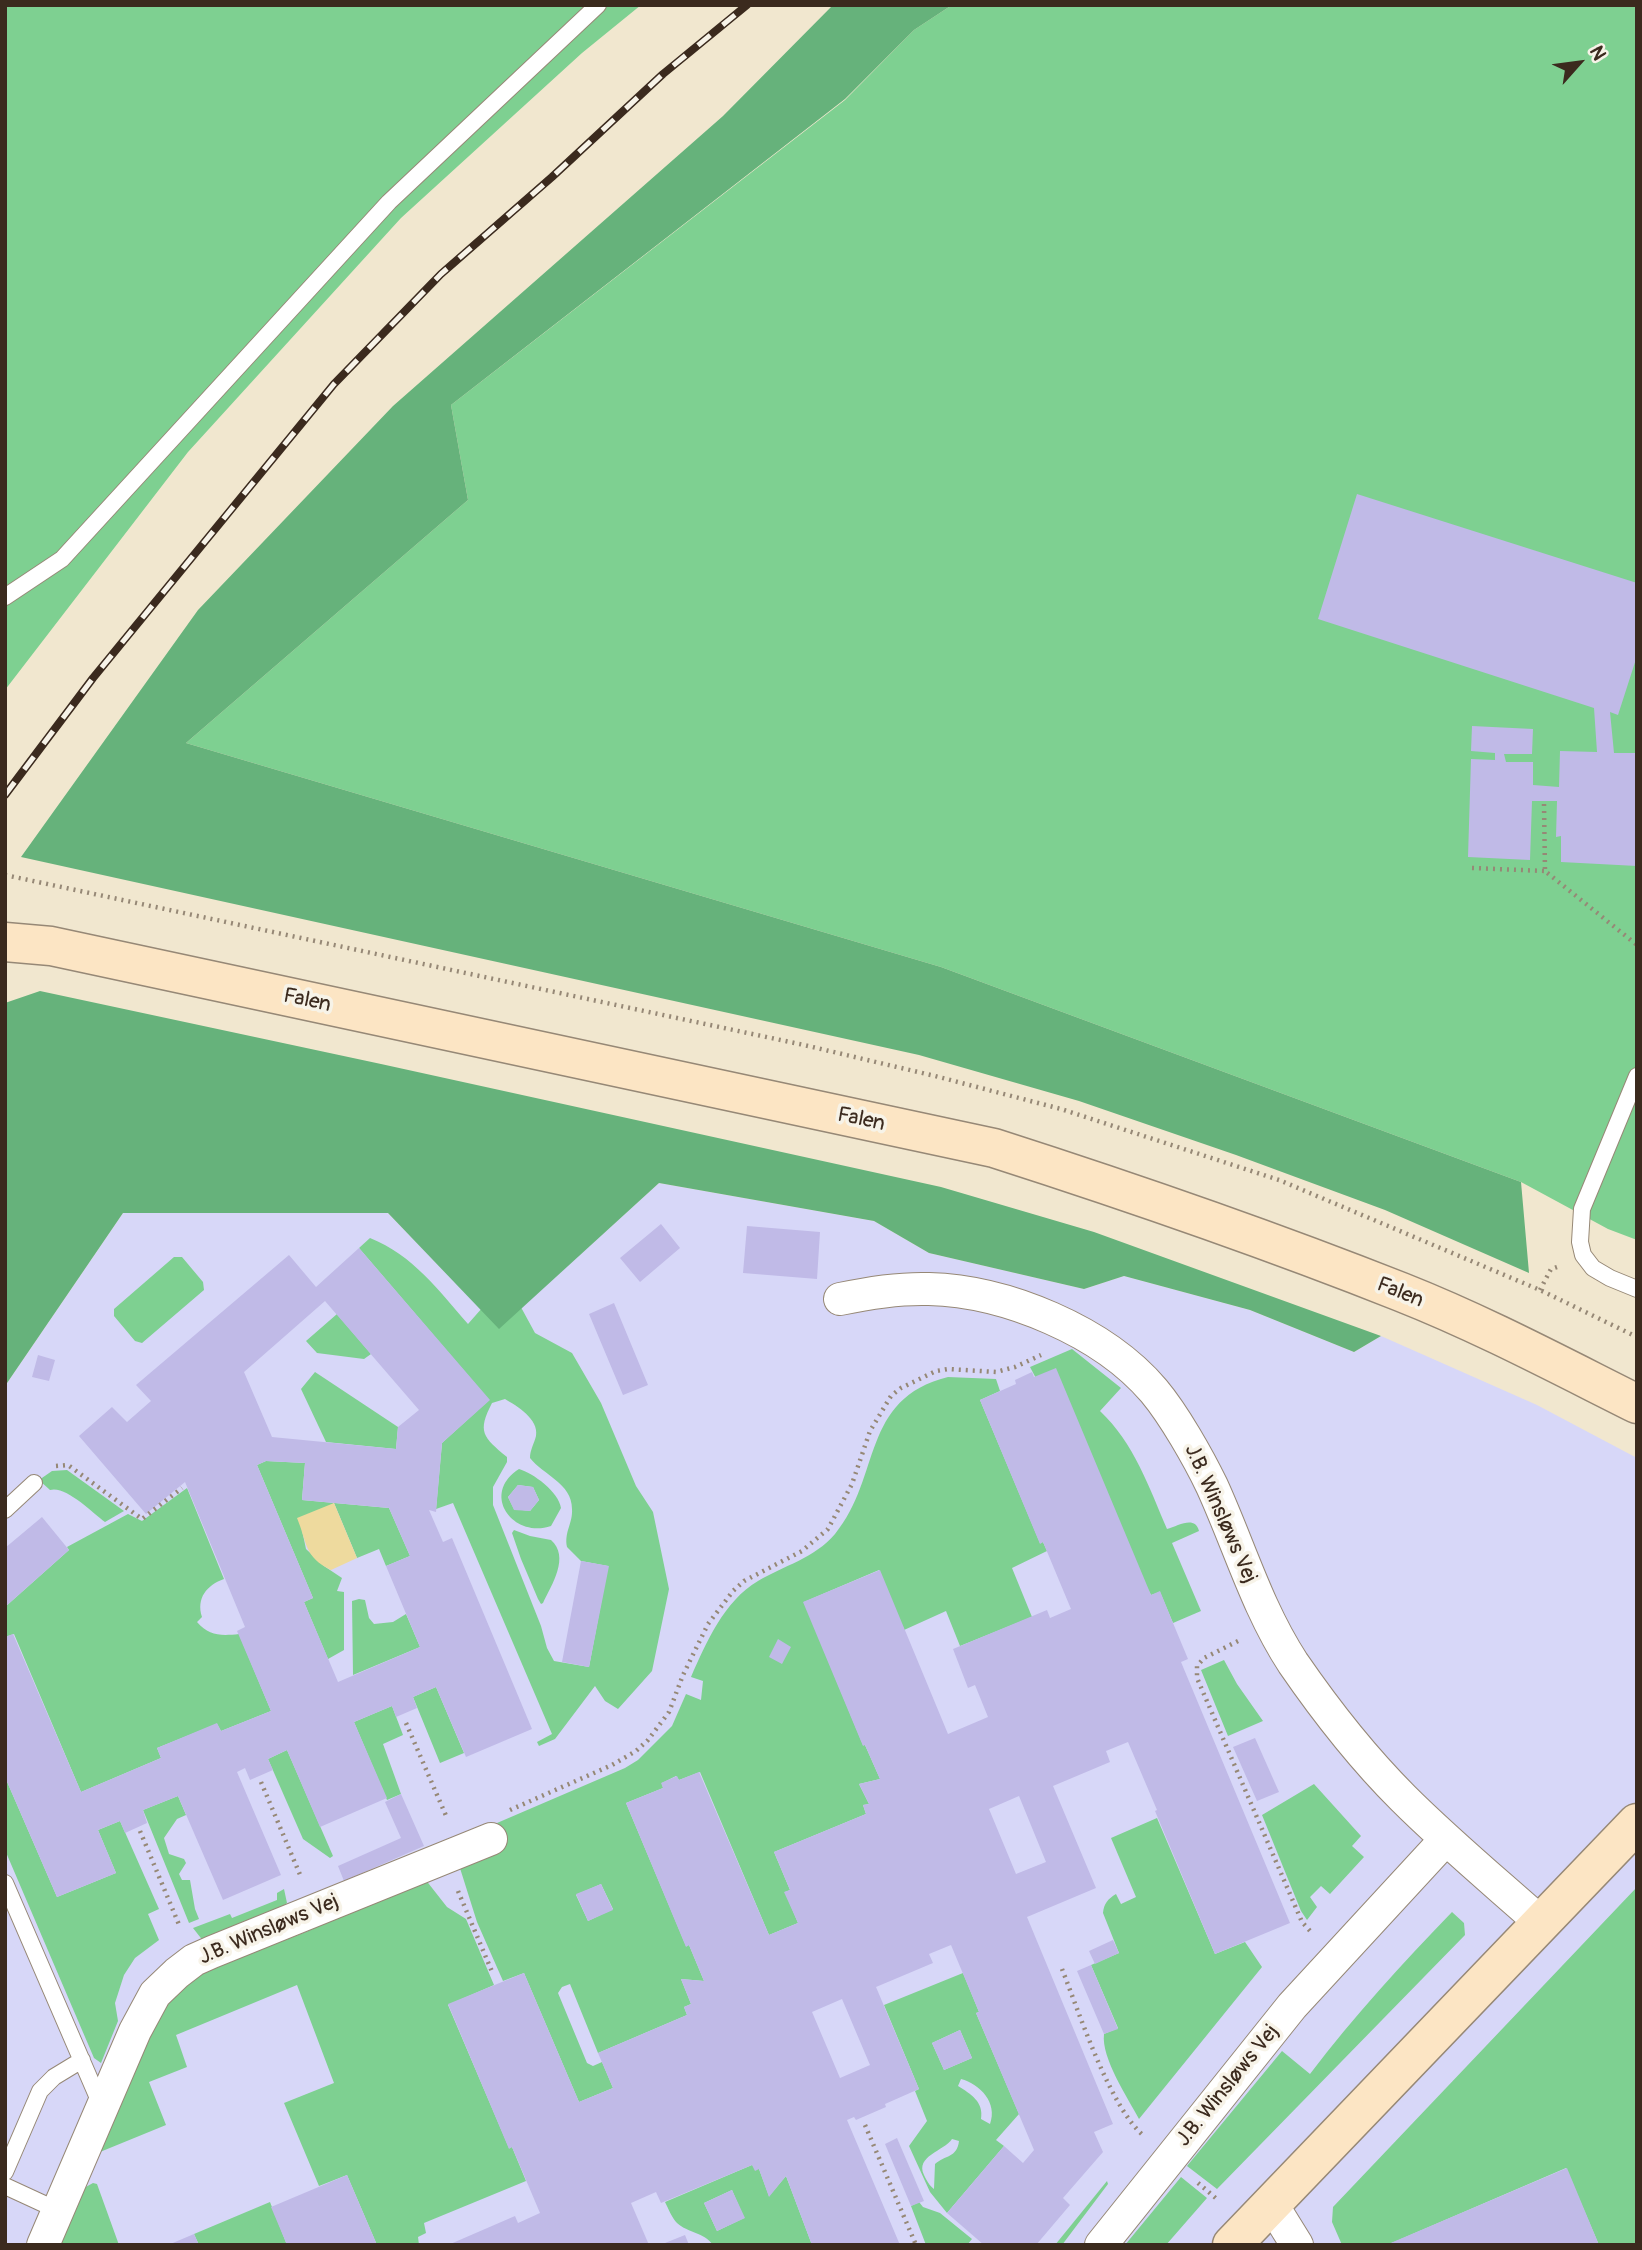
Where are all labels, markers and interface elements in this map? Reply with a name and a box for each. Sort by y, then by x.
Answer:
north arrow [1544,28,1614,98]
text: N [1584,42,1611,64]
street label: Falen [281,984,333,1018]
street label: Falen [835,1103,887,1137]
street label: Falen [1373,1272,1427,1314]
street label: J.B. Winsløws Vej [1178,1441,1262,1587]
street label: J.B. Winsløws Vej [195,1889,343,1971]
street label: J.B. Winsløws Vej [1171,2020,1285,2152]

